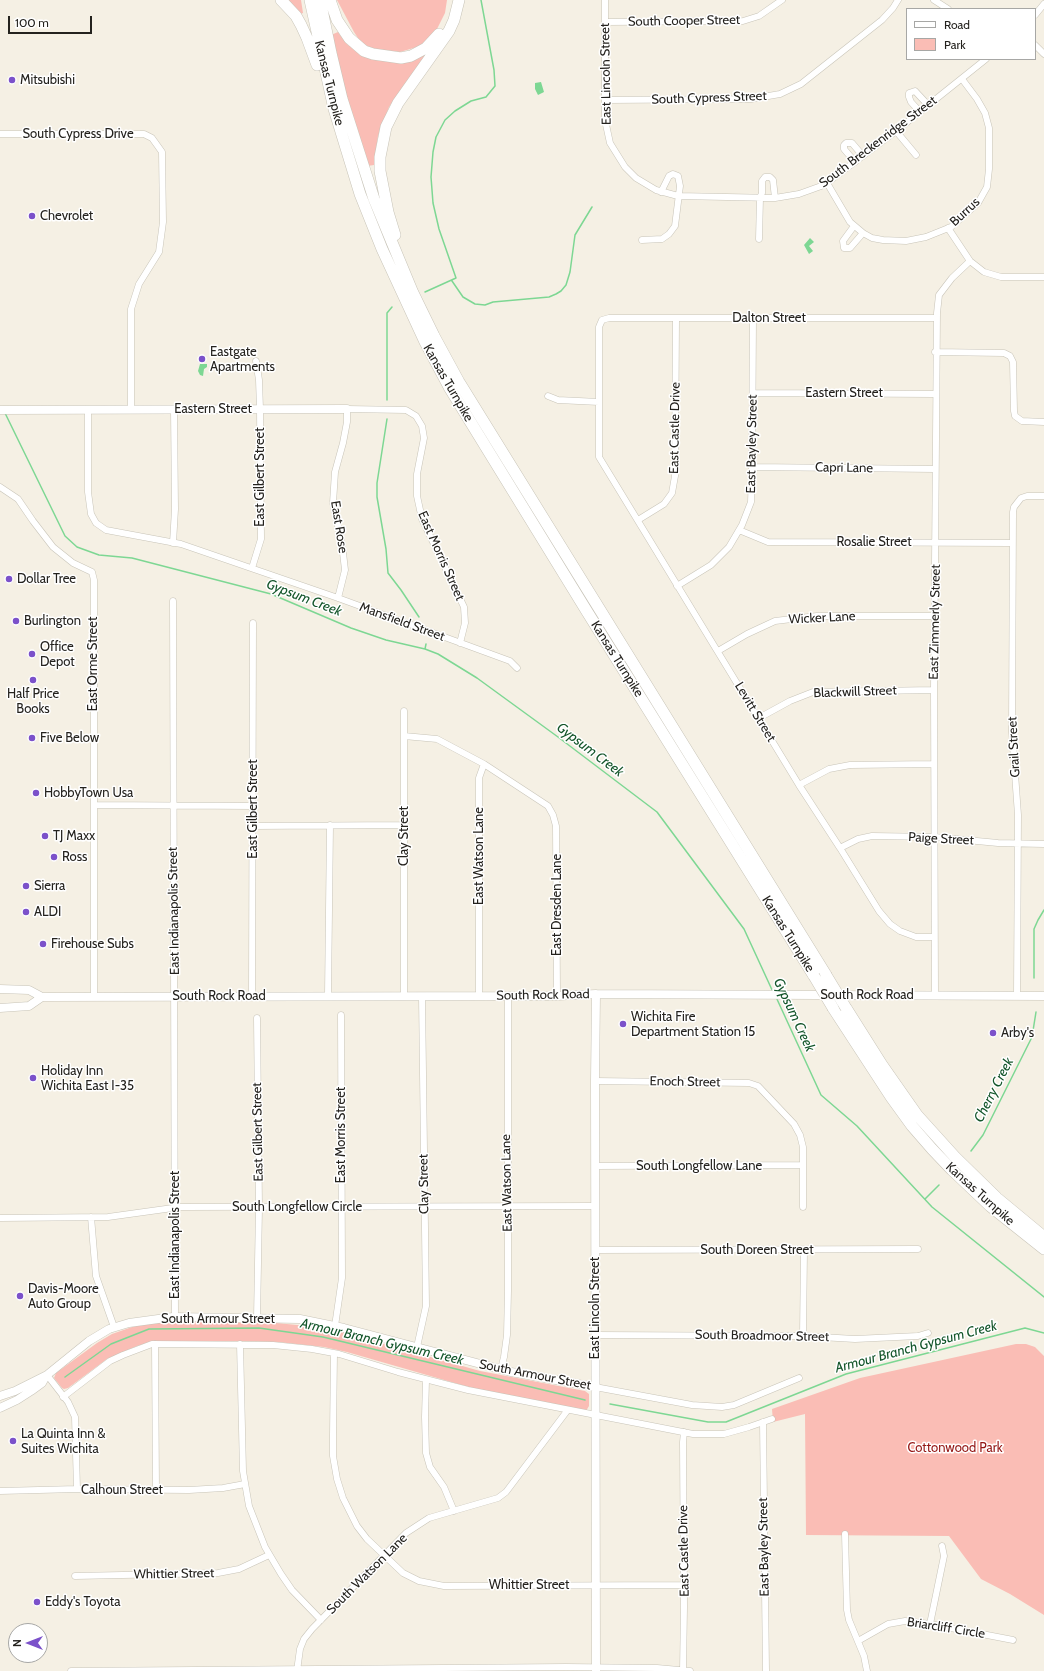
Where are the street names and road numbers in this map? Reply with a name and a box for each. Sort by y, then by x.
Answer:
street label: South Cooper Street [628,12,740,30]
street label: East Lincoln Street [597,23,615,125]
street label: Kansas Turnpike [311,39,347,127]
street label: South Cypress Street [651,88,767,108]
street label: South Breckenridge Street [816,93,940,191]
street label: South Cypress Drive [22,126,134,142]
street label: Burrus [947,194,983,230]
street label: Dalton Street [732,310,806,326]
street label: Kansas Turnpike [420,341,476,425]
street label: East Castle Drive [666,382,684,474]
street label: Eastern Street [805,385,883,401]
street label: East Bayley Street [743,394,761,494]
street label: Eastern Street [174,401,252,417]
street label: East Gilbert Street [252,427,268,527]
street label: Capri Lane [815,460,873,476]
street label: East Rose [327,500,351,554]
street label: East Morris Street [414,509,468,603]
street label: Rosalie Street [836,534,912,550]
street label: East Zimmerly Street [926,564,944,680]
street label: Mansfield Street [357,599,447,645]
street label: Wicker Lane [788,608,856,628]
street label: East Orme Street [85,617,101,711]
street label: Kansas Turnpike [587,618,647,700]
street label: Levitt Street [731,679,779,745]
street label: Blackwill Street [813,683,897,701]
street label: Grail Street [1005,716,1023,778]
street label: East Gilbert Street [245,759,261,859]
street label: Clay Street [396,806,412,866]
street label: East Watson Lane [471,807,487,905]
street label: Paige Street [908,829,974,849]
street label: East Indianapolis Street [165,847,183,975]
street label: East Dresden Lane [549,854,565,956]
street label: Kansas Turnpike [758,893,818,975]
street label: South Rock Road [496,986,590,1004]
street label: South Rock Road [820,987,914,1003]
street label: South Rock Road [172,988,266,1004]
street label: Enoch Street [649,1074,721,1090]
street label: East Gilbert Street [249,1082,267,1182]
street label: East Morris Street [333,1087,349,1183]
street label: East Watson Lane [498,1134,516,1232]
street label: Clay Street [416,1154,432,1214]
street label: South Longfellow Lane [636,1158,762,1174]
street label: Kansas Turnpike [942,1159,1018,1229]
street label: East Indianapolis Street [167,1171,183,1299]
street label: South Longfellow Circle [232,1199,362,1215]
street label: South Doreen Street [700,1242,814,1258]
street label: East Lincoln Street [587,1257,603,1359]
street label: South Armour Street [161,1311,275,1327]
street label: South Broadmoor Street [695,1327,829,1345]
street label: South Armour Street [478,1356,592,1394]
street label: Calhoun Street [81,1482,163,1498]
street label: East Bayley Street [755,1497,773,1597]
street label: East Castle Drive [675,1505,693,1597]
street label: South Watson Lane [323,1530,411,1618]
street label: Whittier Street [134,1565,214,1583]
street label: Whittier Street [489,1577,569,1593]
street label: Briarcliff Circle [906,1614,986,1642]

